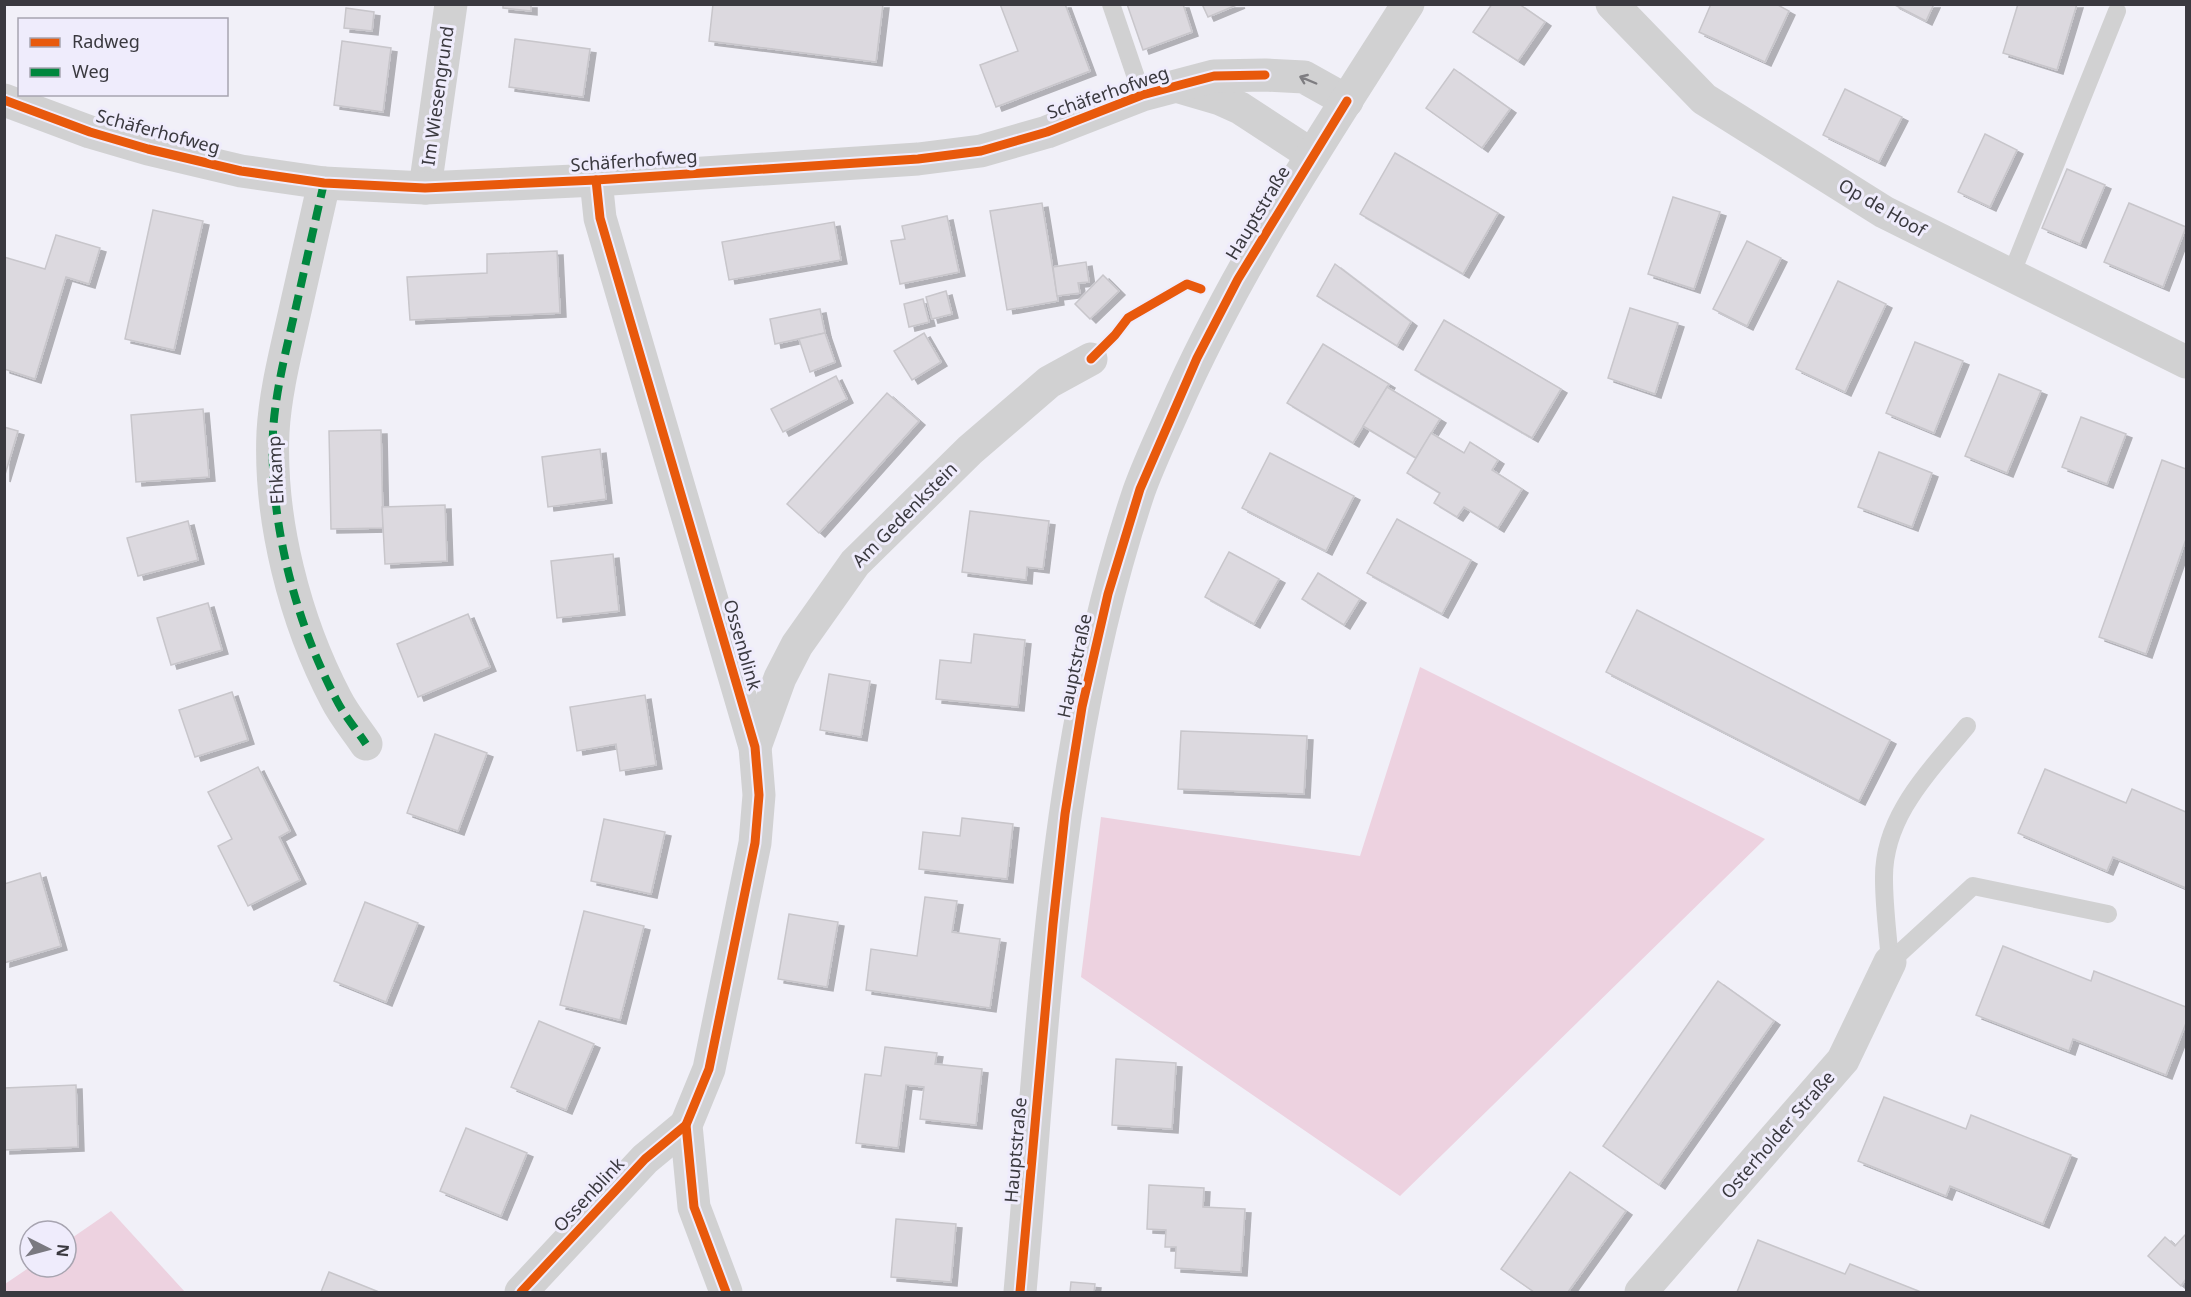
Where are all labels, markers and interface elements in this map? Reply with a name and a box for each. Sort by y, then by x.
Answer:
legend [18,18,228,96]
street label: Im Wiesengrund [415,24,459,167]
text: Radweg [72,29,140,53]
text: Weg [72,59,110,83]
street label: Schäferhofweg [1044,60,1172,124]
one-way arrow [1299,74,1317,85]
street label: Schäferhofweg [94,103,223,159]
street label: Schäferhofweg [570,144,698,176]
street label: Hauptstraße [1220,161,1295,264]
street label: Op de Hoof [1834,172,1931,242]
street label: Ehkamp [261,435,289,505]
street label: Am Gedenkstein [847,457,962,572]
street label: Ossenblink [719,596,768,693]
street label: Hauptstraße [1051,611,1097,720]
street label: Osterholder Straße [1715,1065,1839,1203]
street label: Hauptstraße [998,1096,1032,1204]
street label: Ossenblink [548,1152,629,1237]
north arrow [18,1219,78,1279]
text: N [51,1243,75,1258]

